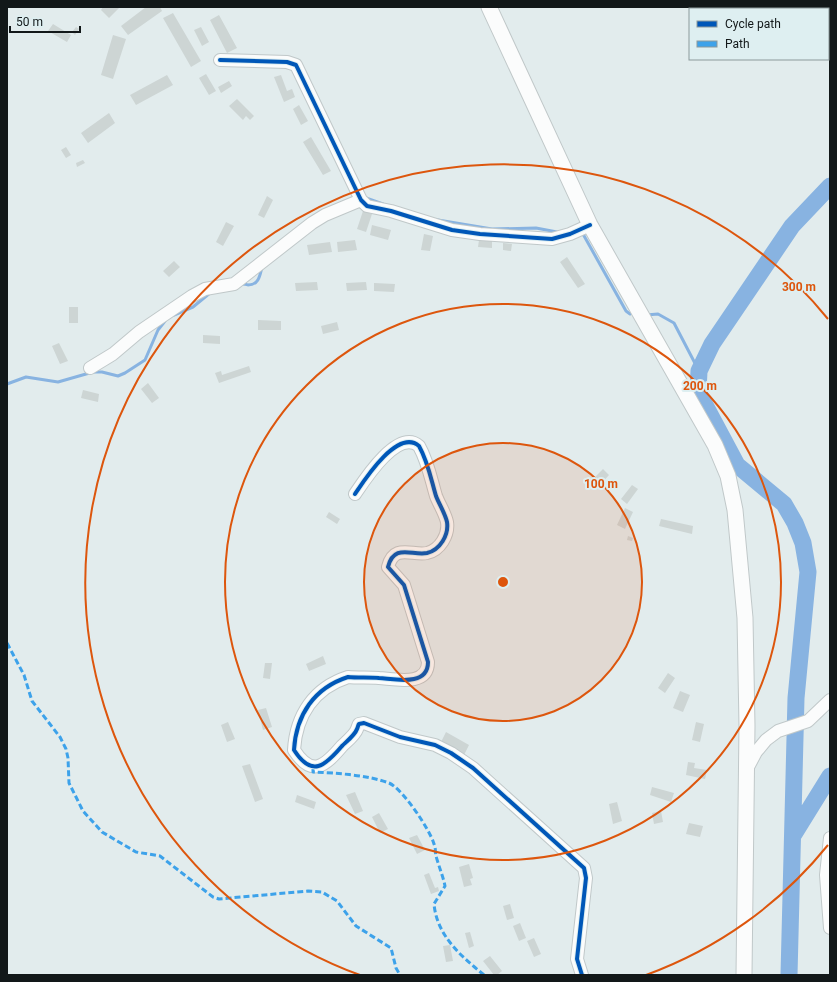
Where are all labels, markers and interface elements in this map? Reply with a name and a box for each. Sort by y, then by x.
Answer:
scale bar [10,8,80,34]
legend [689,8,829,60]
text: 50 m [16,15,43,29]
text: Cycle path [725,17,781,31]
text: Path [725,37,750,51]
text: 300 m [782,280,816,294]
text: 200 m [683,379,717,393]
text: 100 m [584,477,618,491]
centre of rings [496,575,510,589]

